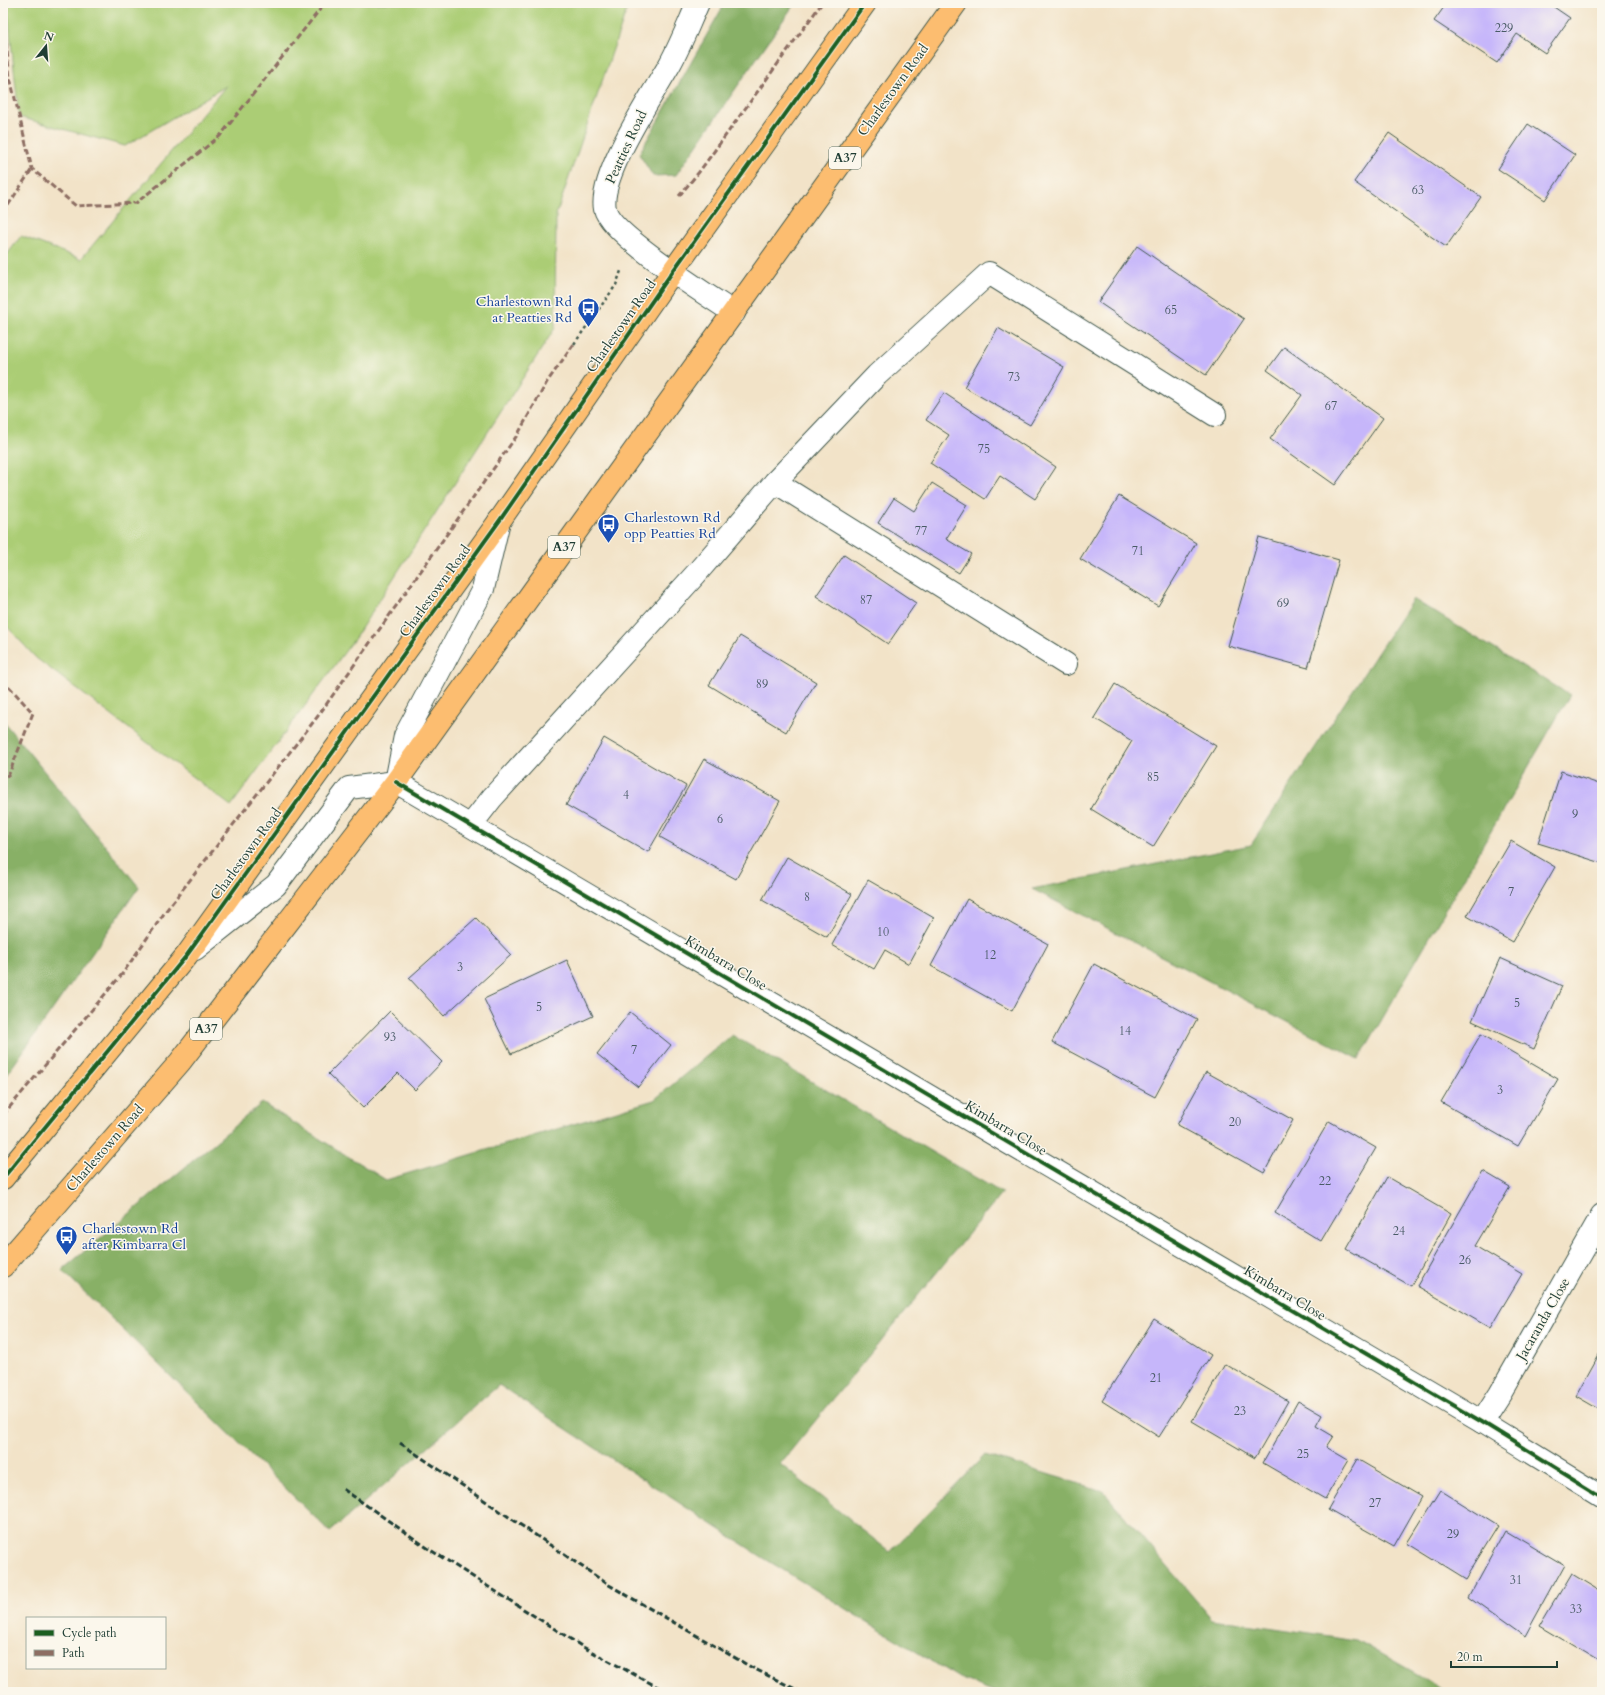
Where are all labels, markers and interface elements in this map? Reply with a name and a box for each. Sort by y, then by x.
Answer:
house number: 229 [1495,20,1513,36]
north arrow [26,26,66,66]
text: N [42,28,56,46]
street label: Charlestown Road [853,40,933,140]
street label: Peatties Road [601,107,652,187]
road number: A37 [829,147,861,169]
house number: 63 [1412,182,1424,198]
street label: Charlestown Road [582,275,661,376]
place label: Charlestown Rd at Peatties Rd [476,292,573,327]
bus stop icon: Charlestown Rd at Peatties Rd [575,296,601,329]
house number: 65 [1165,302,1177,318]
house number: 73 [1008,369,1020,385]
house number: 67 [1325,398,1337,414]
house number: 75 [978,441,990,457]
place label: Charlestown Rd opp Peatties Rd [624,508,721,543]
bus stop icon: Charlestown Rd opp Peatties Rd [596,512,622,545]
house number: 77 [915,523,927,539]
road number: A37 [548,536,580,558]
street label: Charlestown Road [395,541,475,641]
house number: 71 [1132,543,1144,559]
house number: 87 [860,592,872,608]
house number: 69 [1277,595,1289,611]
house number: 89 [756,676,768,692]
house number: 85 [1147,769,1159,785]
house number: 4 [623,787,629,803]
street label: Charlestown Road [206,804,286,904]
house number: 9 [1572,806,1578,822]
house number: 6 [717,811,723,827]
house number: 7 [1508,884,1514,900]
house number: 8 [804,889,810,905]
house number: 10 [877,924,889,940]
street label: Kimbarra Close [681,931,771,995]
house number: 12 [984,947,996,963]
house number: 3 [457,959,463,975]
house number: 5 [1514,995,1520,1011]
house number: 5 [536,999,542,1015]
road number: A37 [190,1018,222,1040]
house number: 14 [1119,1023,1131,1039]
house number: 93 [384,1029,396,1045]
house number: 7 [631,1042,637,1058]
house number: 3 [1497,1082,1503,1098]
street label: Kimbarra Close [961,1096,1051,1160]
street label: Charlestown Road [62,1100,149,1196]
house number: 20 [1229,1114,1241,1130]
house number: 22 [1319,1173,1331,1189]
place label: Charlestown Rd after Kimbarra Cl [82,1219,186,1254]
bus stop icon: Charlestown Rd after Kimbarra Cl [54,1223,80,1256]
house number: 24 [1393,1223,1405,1239]
house number: 26 [1459,1252,1471,1268]
street label: Kimbarra Close [1240,1261,1330,1325]
street label: Jacaranda Close [1511,1274,1574,1366]
house number: 21 [1150,1370,1162,1386]
house number: 23 [1234,1403,1246,1419]
house number: 25 [1297,1446,1309,1462]
house number: 27 [1369,1495,1381,1511]
house number: 29 [1447,1526,1459,1542]
house number: 31 [1510,1572,1522,1588]
house number: 33 [1570,1601,1582,1617]
legend [26,1617,166,1669]
text: Cycle path [62,1625,117,1641]
scale bar [1451,1643,1557,1669]
text: Path [62,1645,85,1661]
text: 20 m [1457,1649,1484,1665]

